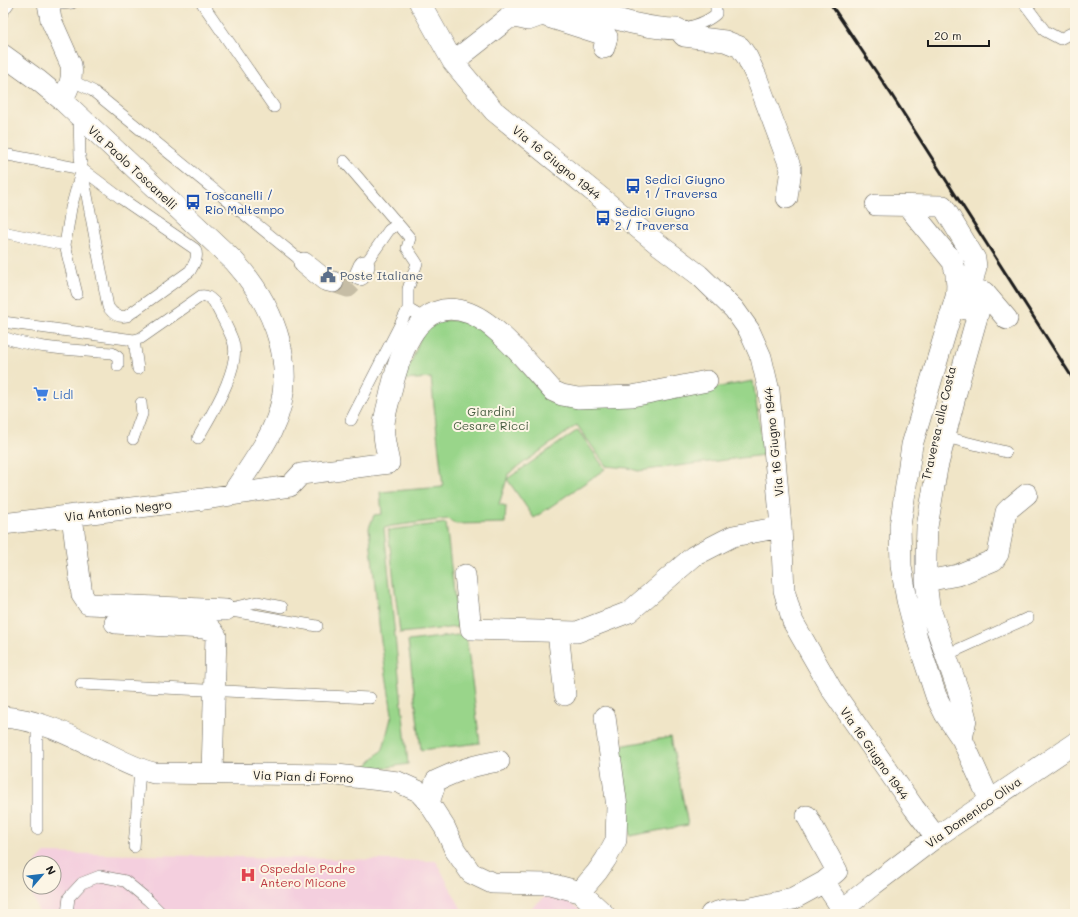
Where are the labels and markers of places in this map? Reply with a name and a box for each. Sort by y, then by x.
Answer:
place label: Sedici Giugno 1 / Traversa [645,171,725,201]
bus stop icon: Sedici Giugno 1 / Traversa [624,177,642,195]
place label: Toscanelli / Rio Maltempo [205,187,284,217]
bus stop icon: Toscanelli / Rio Maltempo [184,193,202,211]
place label: Sedici Giugno 2 / Traversa [615,203,695,233]
bus stop icon: Sedici Giugno 2 / Traversa [594,209,612,227]
public building icon: Poste Italiane [319,266,337,284]
place label: Poste Italiane [340,267,423,283]
supermarket icon: Lidl [32,385,50,403]
place label: Lidl [53,386,74,402]
place label: Ospedale Padre Antero Micone [260,860,355,890]
hospital icon: Ospedale Padre Antero Micone [239,866,257,884]

